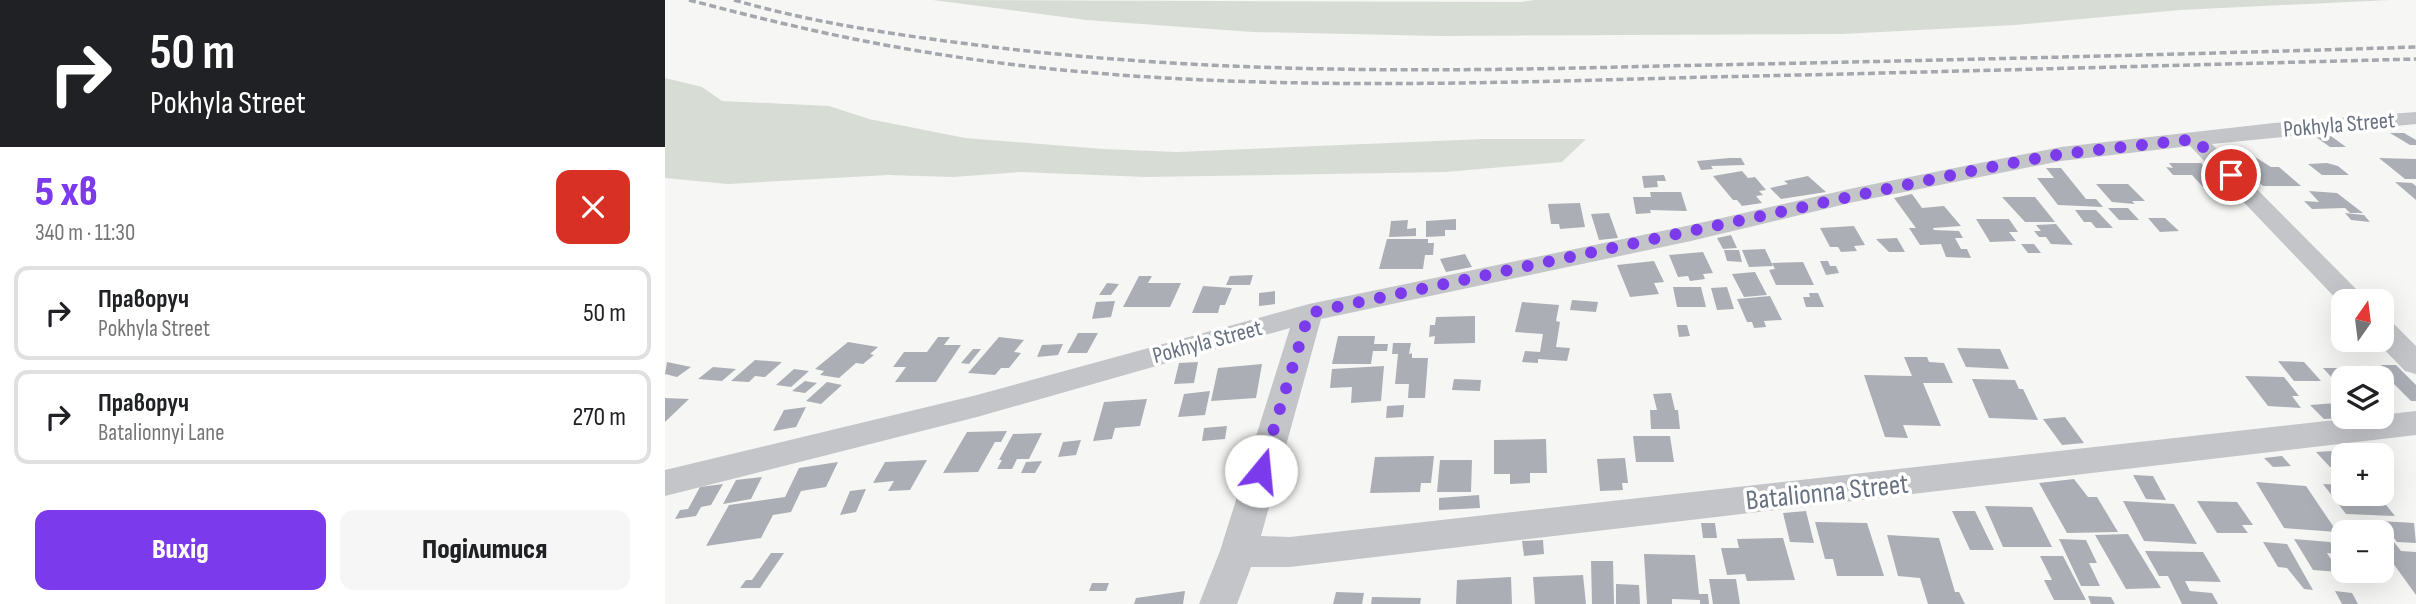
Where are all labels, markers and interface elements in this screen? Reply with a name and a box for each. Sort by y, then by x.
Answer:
text: 50 m [150,24,235,83]
icon: right [35,28,126,119]
text: Pokhyla Street [150,84,306,123]
street label: Pokhyla Street [2282,106,2396,144]
pin [2201,145,2261,205]
icon: arrive [2212,156,2250,194]
text: 5 хв [35,167,98,218]
button: close [556,170,630,244]
text: 340 m · 11:30 [35,219,135,247]
text: Праворуч [98,284,189,315]
north arrow [2331,289,2394,352]
map controls [2331,289,2394,583]
icon: right [39,294,77,332]
text: 50 m [583,298,626,329]
street label: Pokhyla Street [1150,314,1265,370]
text: Pokhyla Street [98,315,210,343]
button: layers [2331,366,2394,429]
text: Праворуч [98,388,189,419]
icon: right [39,398,77,436]
text: 270 m [573,402,626,433]
text: Batalionnyi Lane [98,419,224,447]
position arrow [1224,434,1298,508]
button: + [2331,443,2394,506]
street label: Batalionna Street [1744,468,1910,517]
button: Вихід [35,510,326,590]
button: Поділитися [340,510,630,590]
button: − [2331,520,2394,583]

